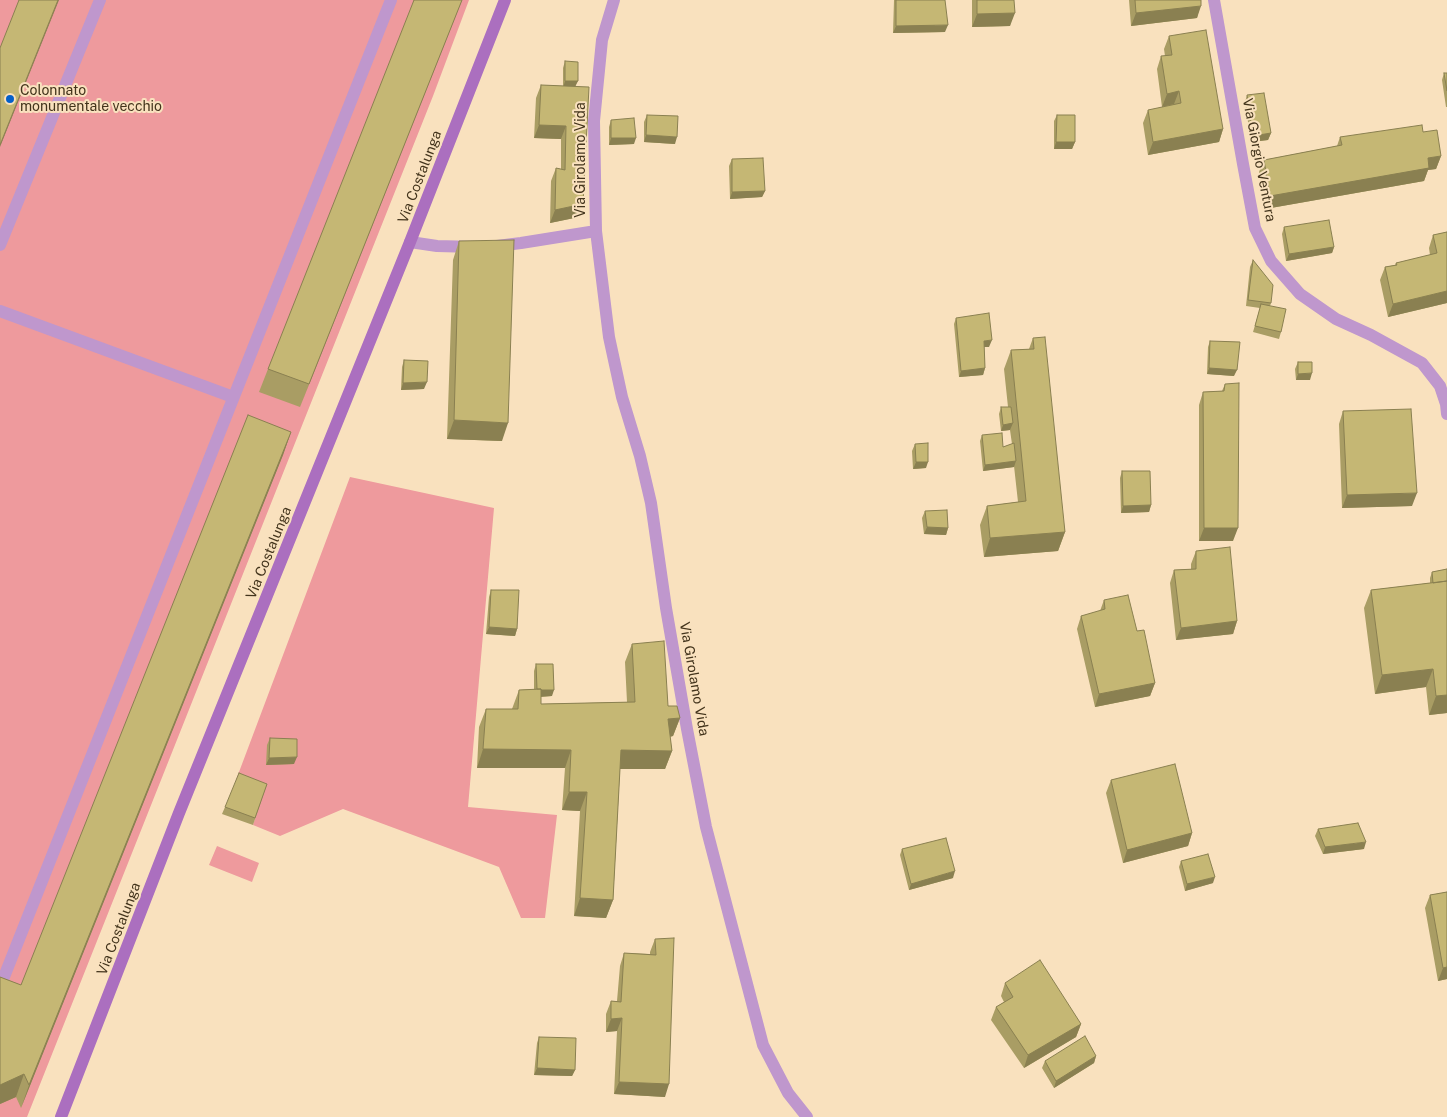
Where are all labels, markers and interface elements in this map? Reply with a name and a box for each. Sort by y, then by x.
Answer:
place label: Colonnato monumentale vecchio [20,83,162,115]
marker: Colonnato monumentale vecchio [4,93,16,105]
street label: Via Giorgio Ventura [1239,97,1279,223]
street label: Via Girolamo Vida [573,102,589,218]
street label: Via Costalunga [395,128,445,226]
street label: Via Costalunga [243,504,295,602]
street label: Via Girolamo Vida [676,621,712,737]
street label: Via Costalunga [94,880,144,978]

